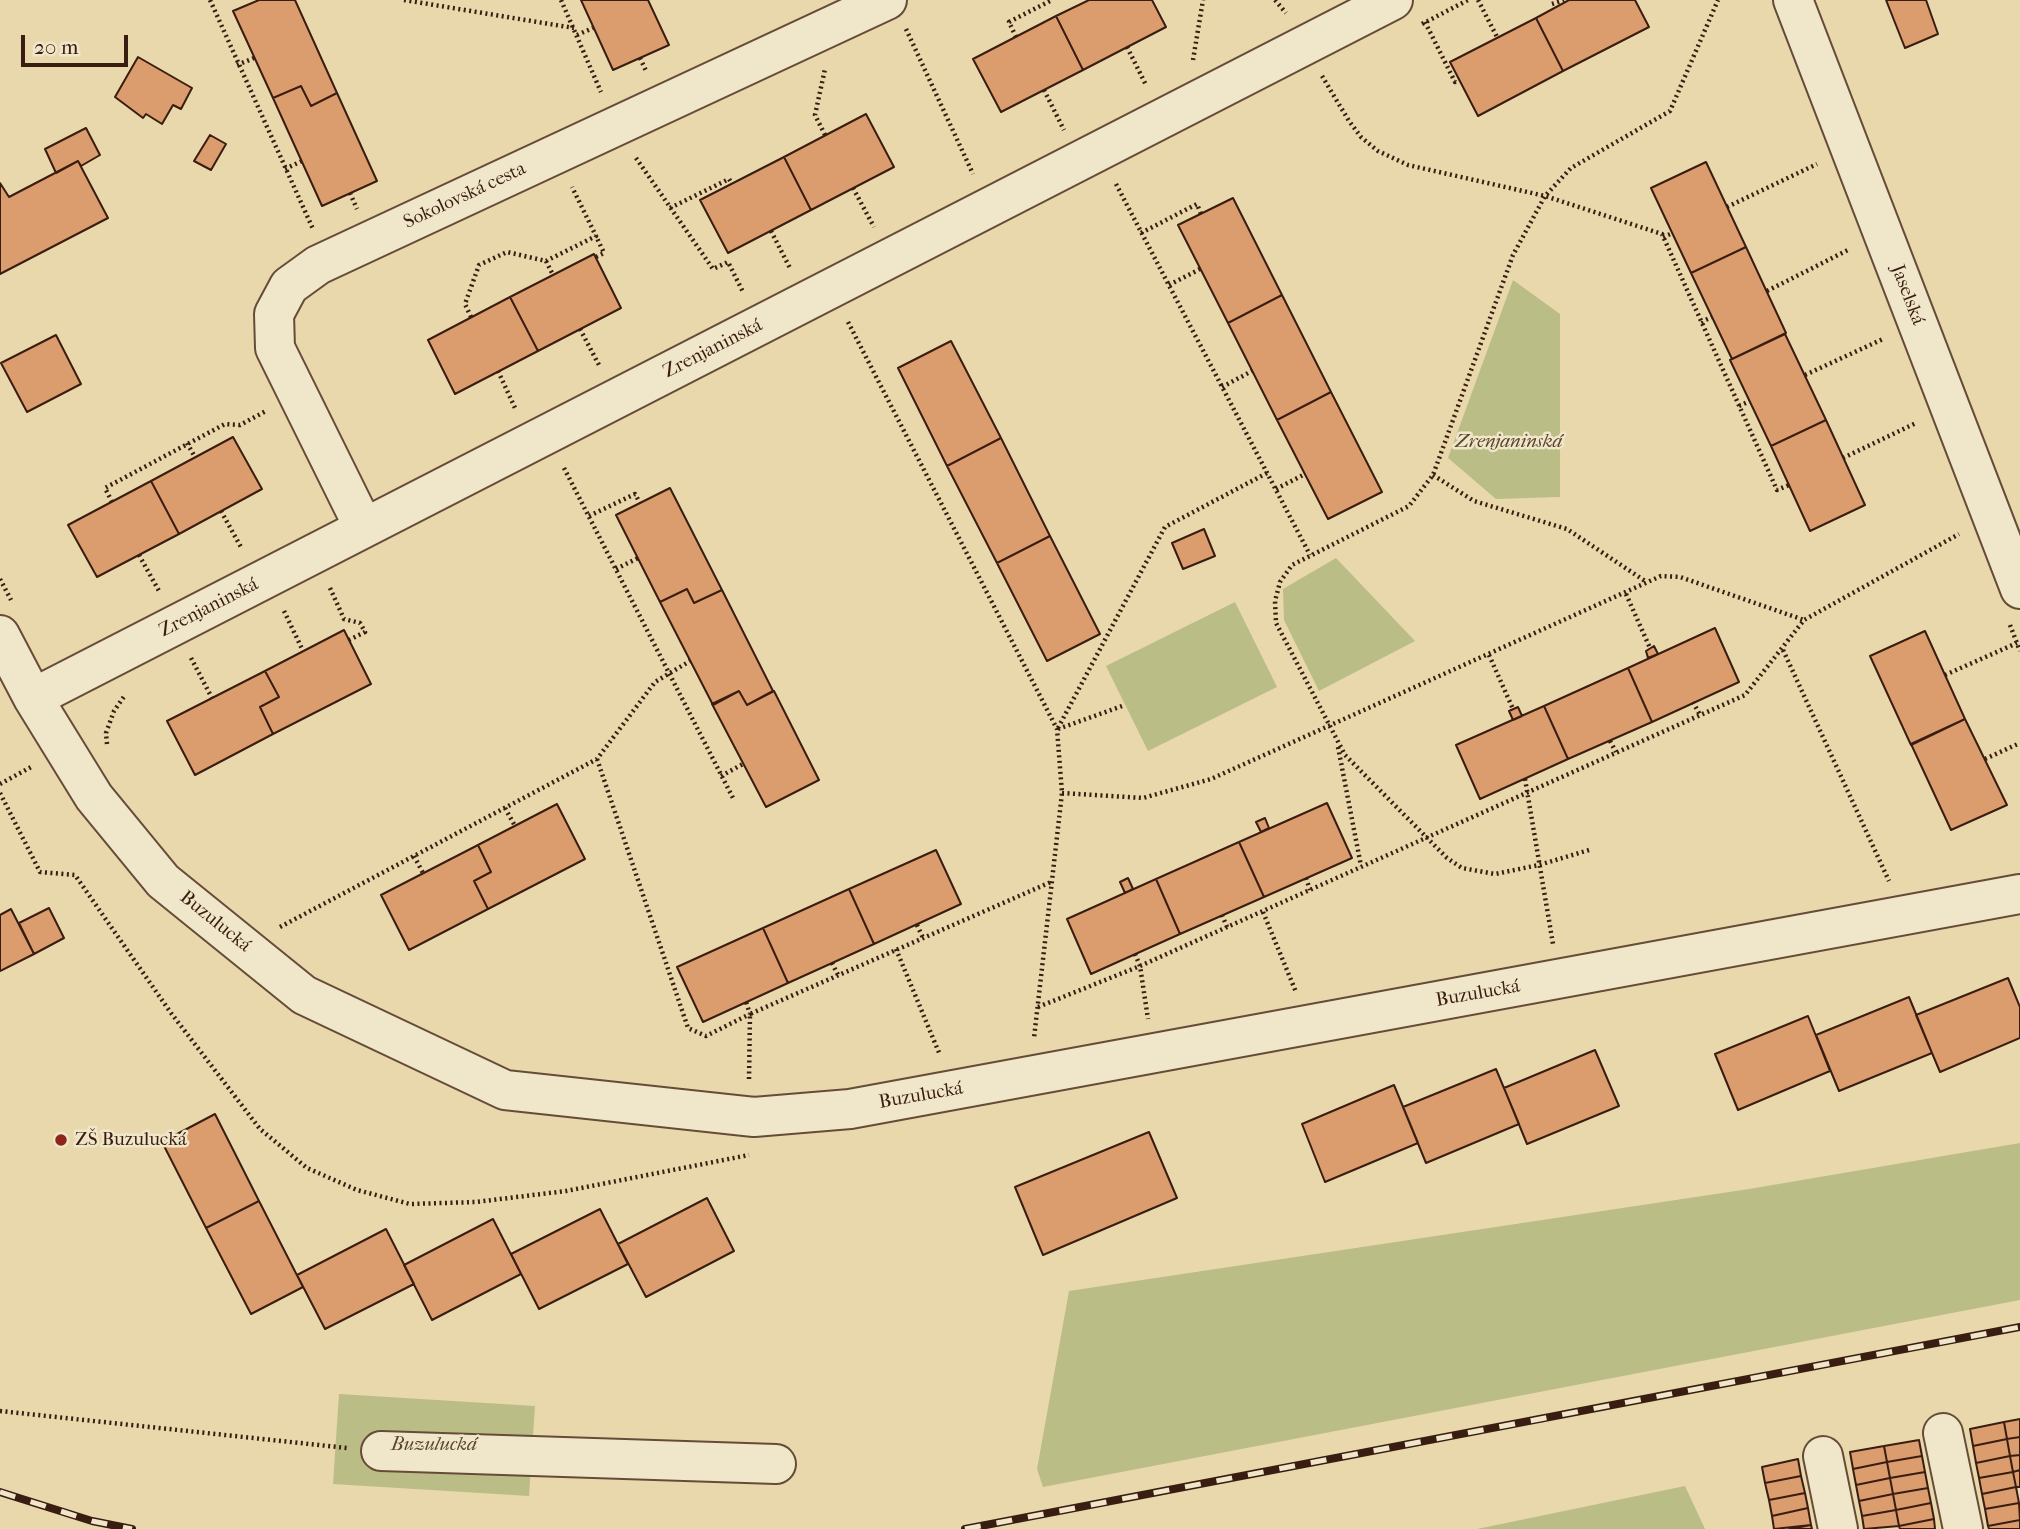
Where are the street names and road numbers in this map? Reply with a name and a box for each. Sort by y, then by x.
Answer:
street label: Sokolovská cesta [400,158,530,234]
street label: Jaselská [1885,262,1929,328]
street label: Zrenjaninská [660,314,766,384]
street label: Zrenjaninská [156,573,262,643]
street label: Buzulucká [175,886,255,958]
street label: Buzulucká [1434,975,1522,1013]
street label: Buzulucká [877,1077,965,1115]

